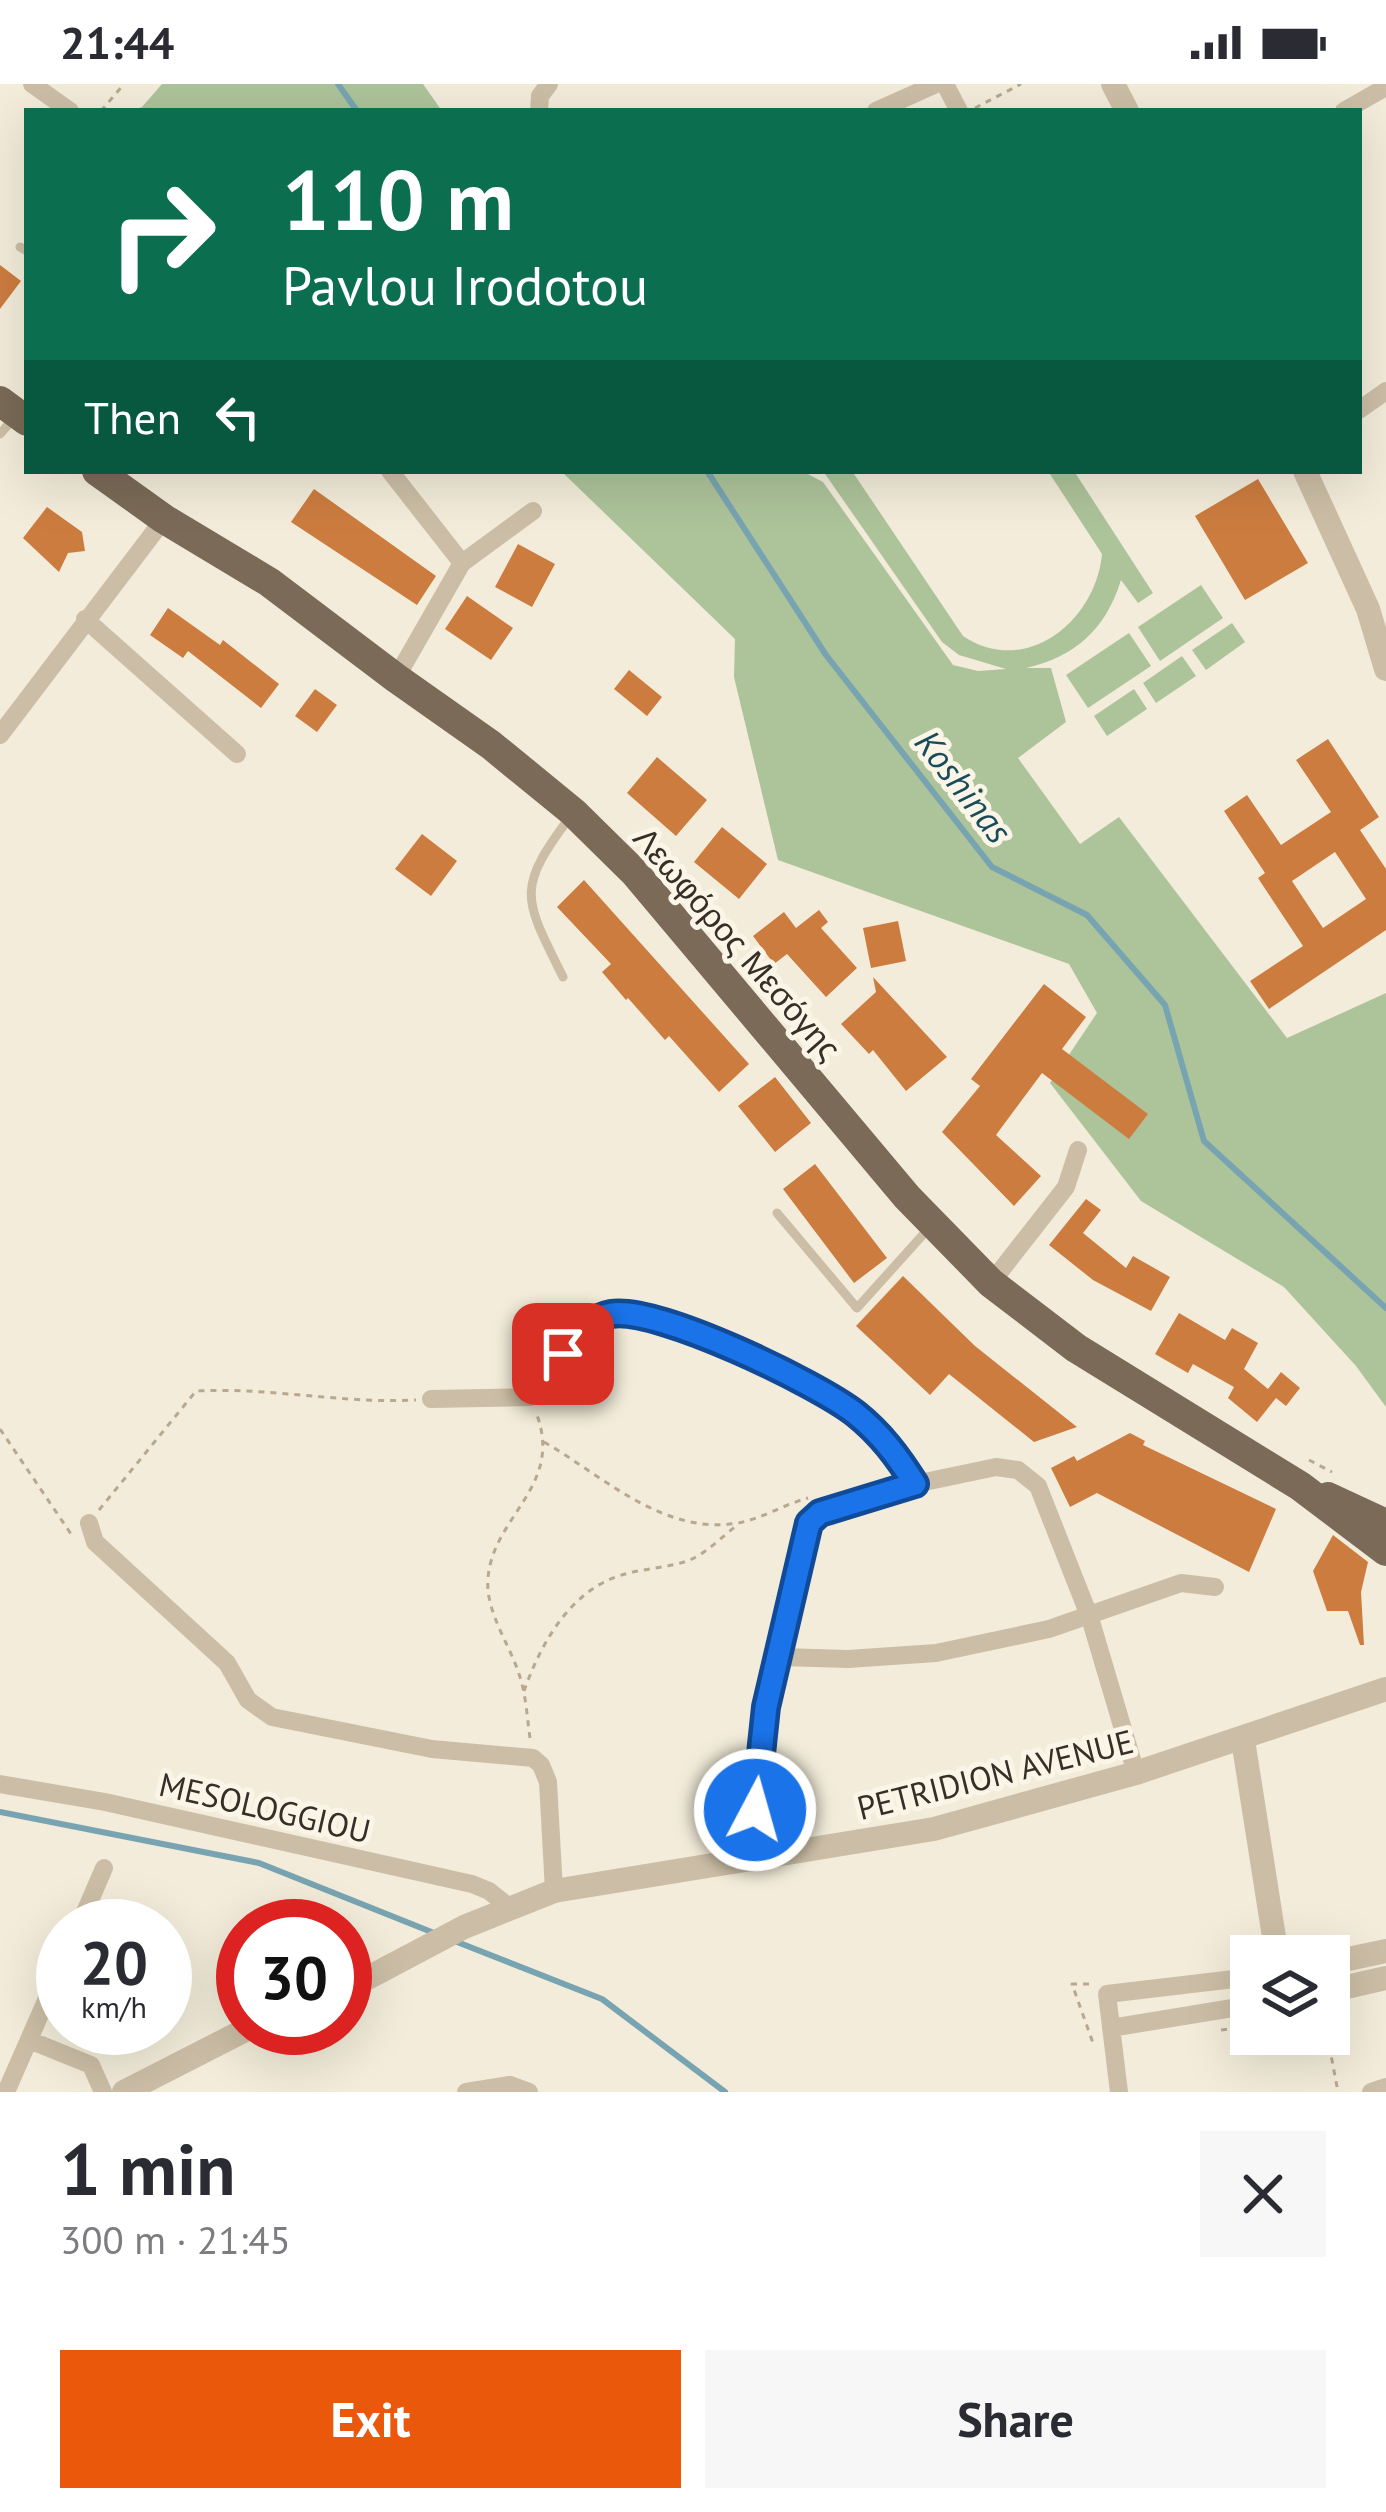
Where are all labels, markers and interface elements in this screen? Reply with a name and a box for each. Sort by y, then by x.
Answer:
text: 21:44 [60,13,174,71]
text: 110 m [282,144,514,253]
icon: right [84,156,240,312]
text: Pavlou Irodotou [282,250,648,320]
icon: left [205,384,271,450]
text: Then [84,388,181,446]
water label: Koshinas [905,720,1023,853]
street label: Λεωφόρος Μεσόγης [625,817,851,1069]
pin [512,1303,614,1405]
icon: arrive [530,1321,596,1387]
street label: PETRIDION AVENUE [852,1719,1138,1829]
position arrow [692,1747,818,1873]
street label: MESOLOGGIOU [155,1762,375,1852]
speed limit sign: 30 [216,1899,372,2055]
text: 20 [80,1923,148,2001]
map controls [1230,1935,1350,2055]
button: layers [1230,1935,1350,2055]
text: km/h [81,1987,147,2026]
text: 1 min [60,2122,236,2215]
button: close [1200,2131,1326,2257]
text: 300 m · 21:45 [60,2214,291,2265]
button: Exit [60,2350,681,2488]
button: Share [705,2350,1326,2488]

